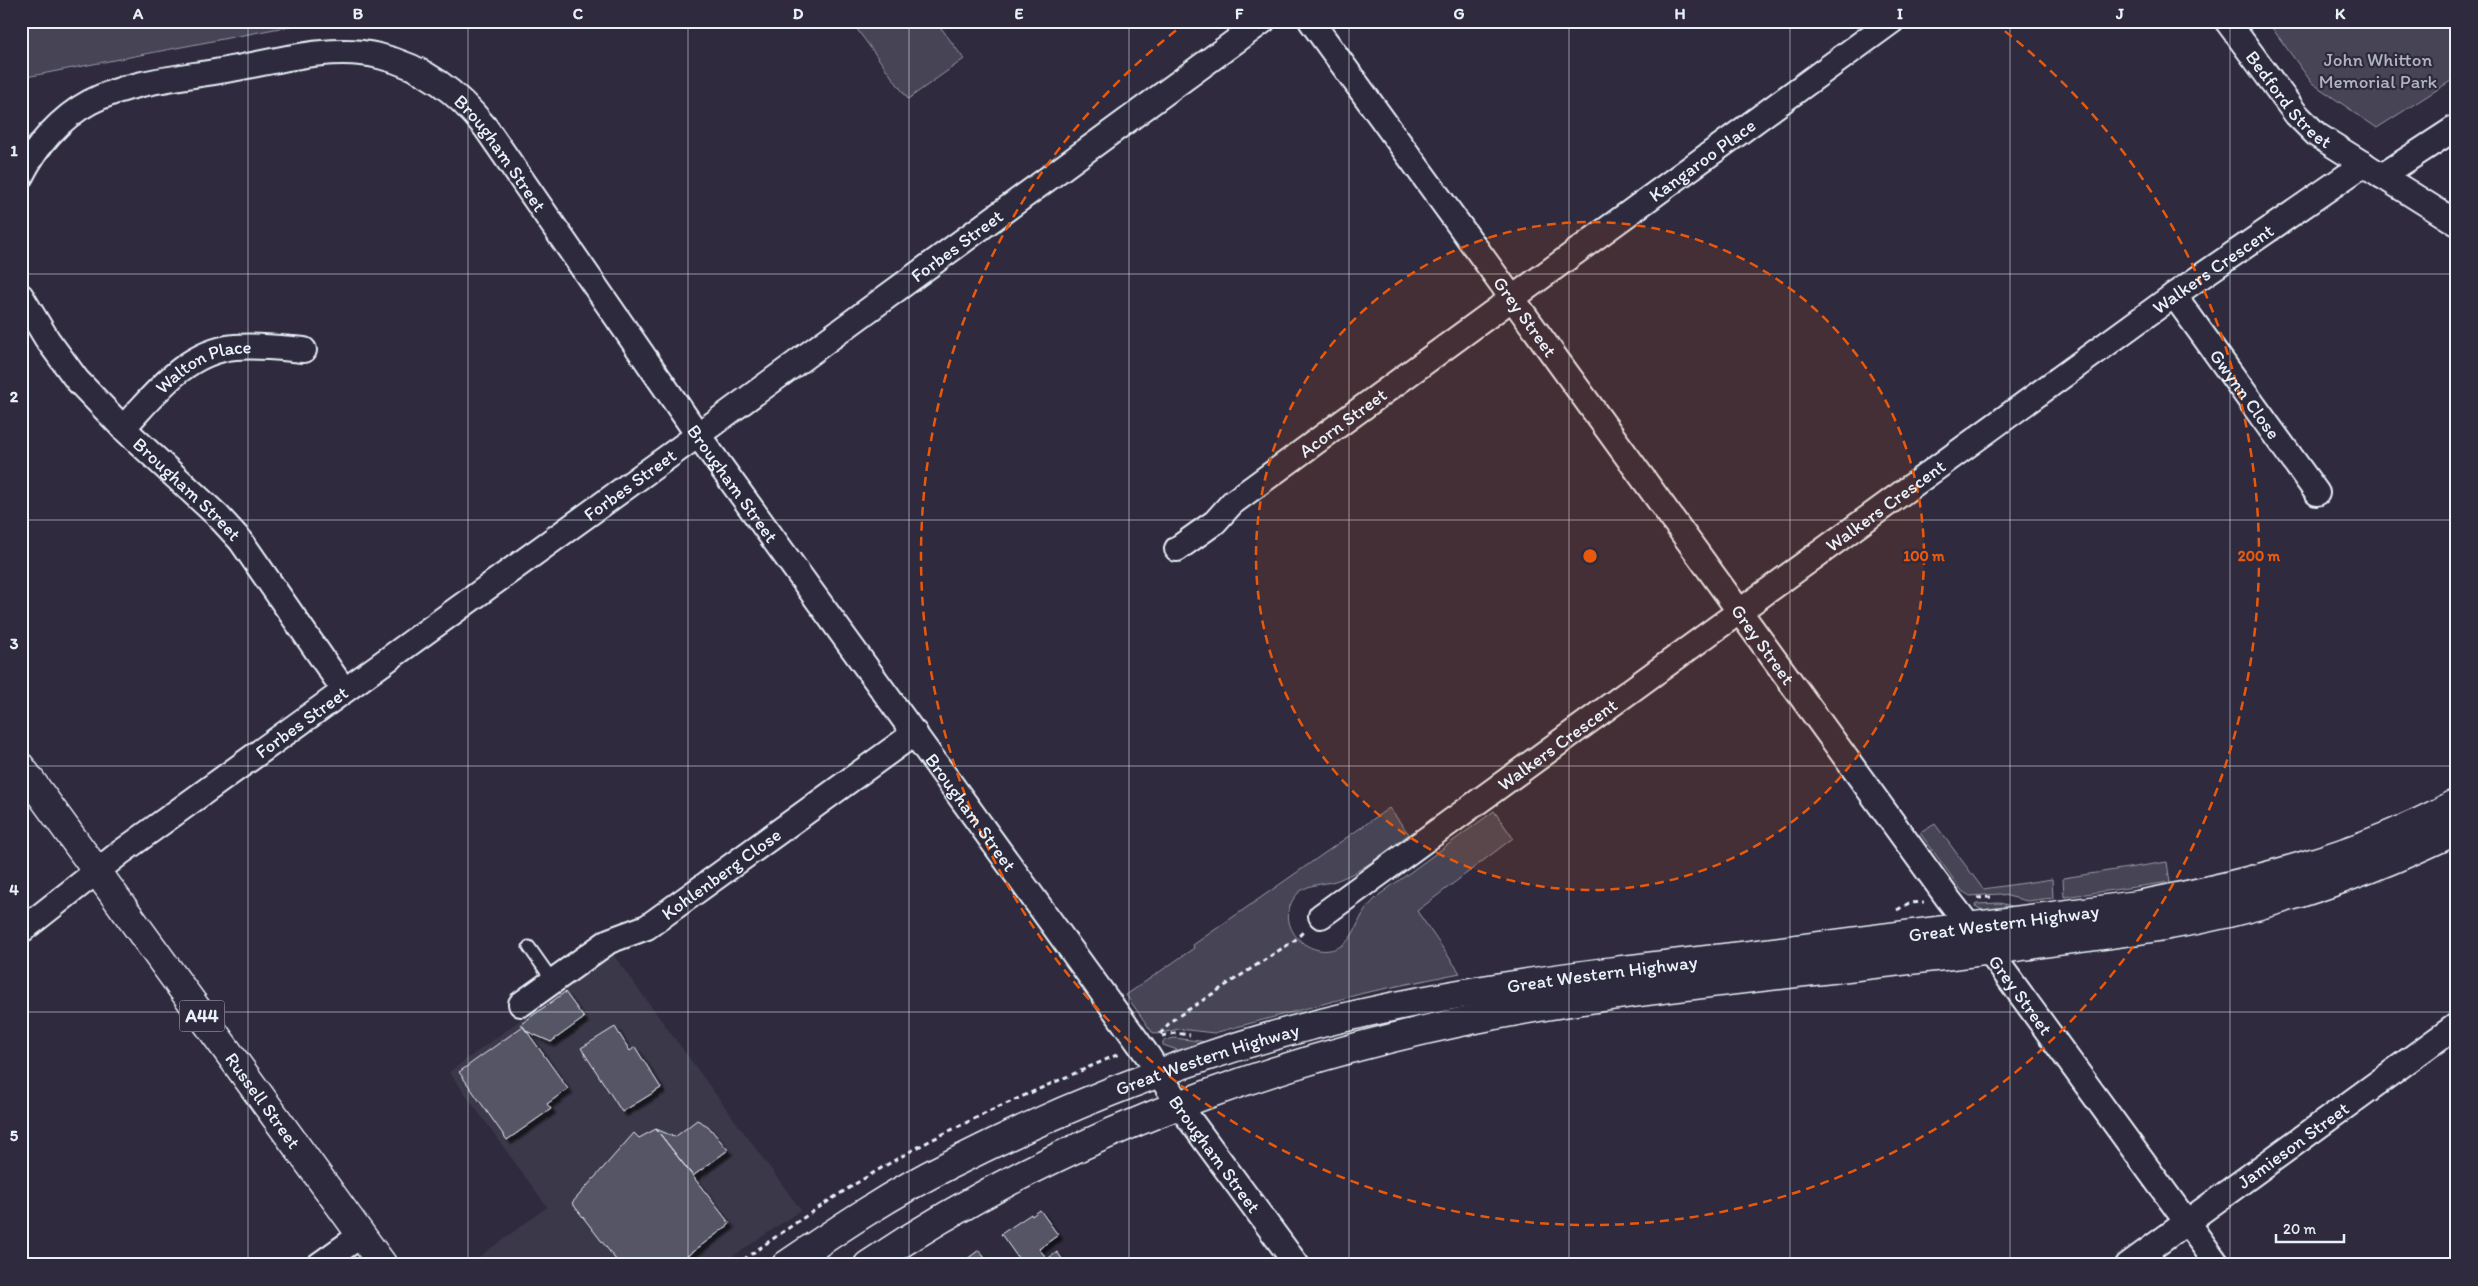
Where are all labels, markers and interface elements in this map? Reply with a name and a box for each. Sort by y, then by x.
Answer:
text: A [132,4,144,23]
text: B [353,4,364,23]
text: C [573,4,584,23]
text: D [793,4,804,23]
text: E [1015,4,1024,23]
text: F [1235,4,1244,23]
text: G [1453,4,1465,23]
text: H [1674,4,1686,23]
text: I [1897,4,1903,23]
text: J [2115,4,2124,23]
text: K [2335,4,2346,23]
street label: Bedford Street [2241,46,2336,153]
park label: John Whitton Memorial Park [2319,48,2438,93]
street label: Brougham Street [450,89,552,216]
street label: Kangaroo Place [1644,113,1760,206]
text: 1 [10,141,18,160]
street label: Forbes Street [906,204,1007,287]
street label: Walkers Crescent [2148,219,2278,319]
street label: Grey Street [1489,272,1562,361]
street label: Walton Place [150,335,252,398]
street label: Gwynn Close [2205,344,2286,444]
street label: Acorn Street [1294,383,1391,462]
text: 2 [10,387,19,406]
street label: Brougham Street [682,420,783,547]
street label: Brougham Street [129,432,246,545]
street label: Forbes Street [579,443,680,526]
street label: Walkers Crescent [1821,454,1950,556]
centre of rings [1581,547,1599,565]
text: 100 m [1903,547,1945,565]
text: 200 m [2238,547,2281,565]
street label: Grey Street [1726,600,1800,689]
text: 3 [10,634,19,653]
street label: Forbes Street [251,681,352,763]
street label: Walkers Crescent [1493,693,1621,795]
street label: Brougham Street [921,748,1022,876]
street label: Kohlenberg Close [657,822,785,925]
text: 4 [9,880,19,899]
street label: Great Western Highway [1907,899,2101,946]
street label: Great Western Highway [1505,950,1699,997]
street label: Grey Street [1984,950,2058,1039]
road number: A44 [180,1000,224,1032]
street label: Great Western Highway [1112,1018,1302,1100]
street label: Russell Street [221,1048,306,1153]
street label: Brougham Street [1164,1091,1266,1217]
street label: Jamieson Street [2233,1096,2353,1193]
text: 5 [10,1126,19,1145]
scale bar [2276,1211,2343,1243]
text: 20 m [2283,1220,2317,1238]

